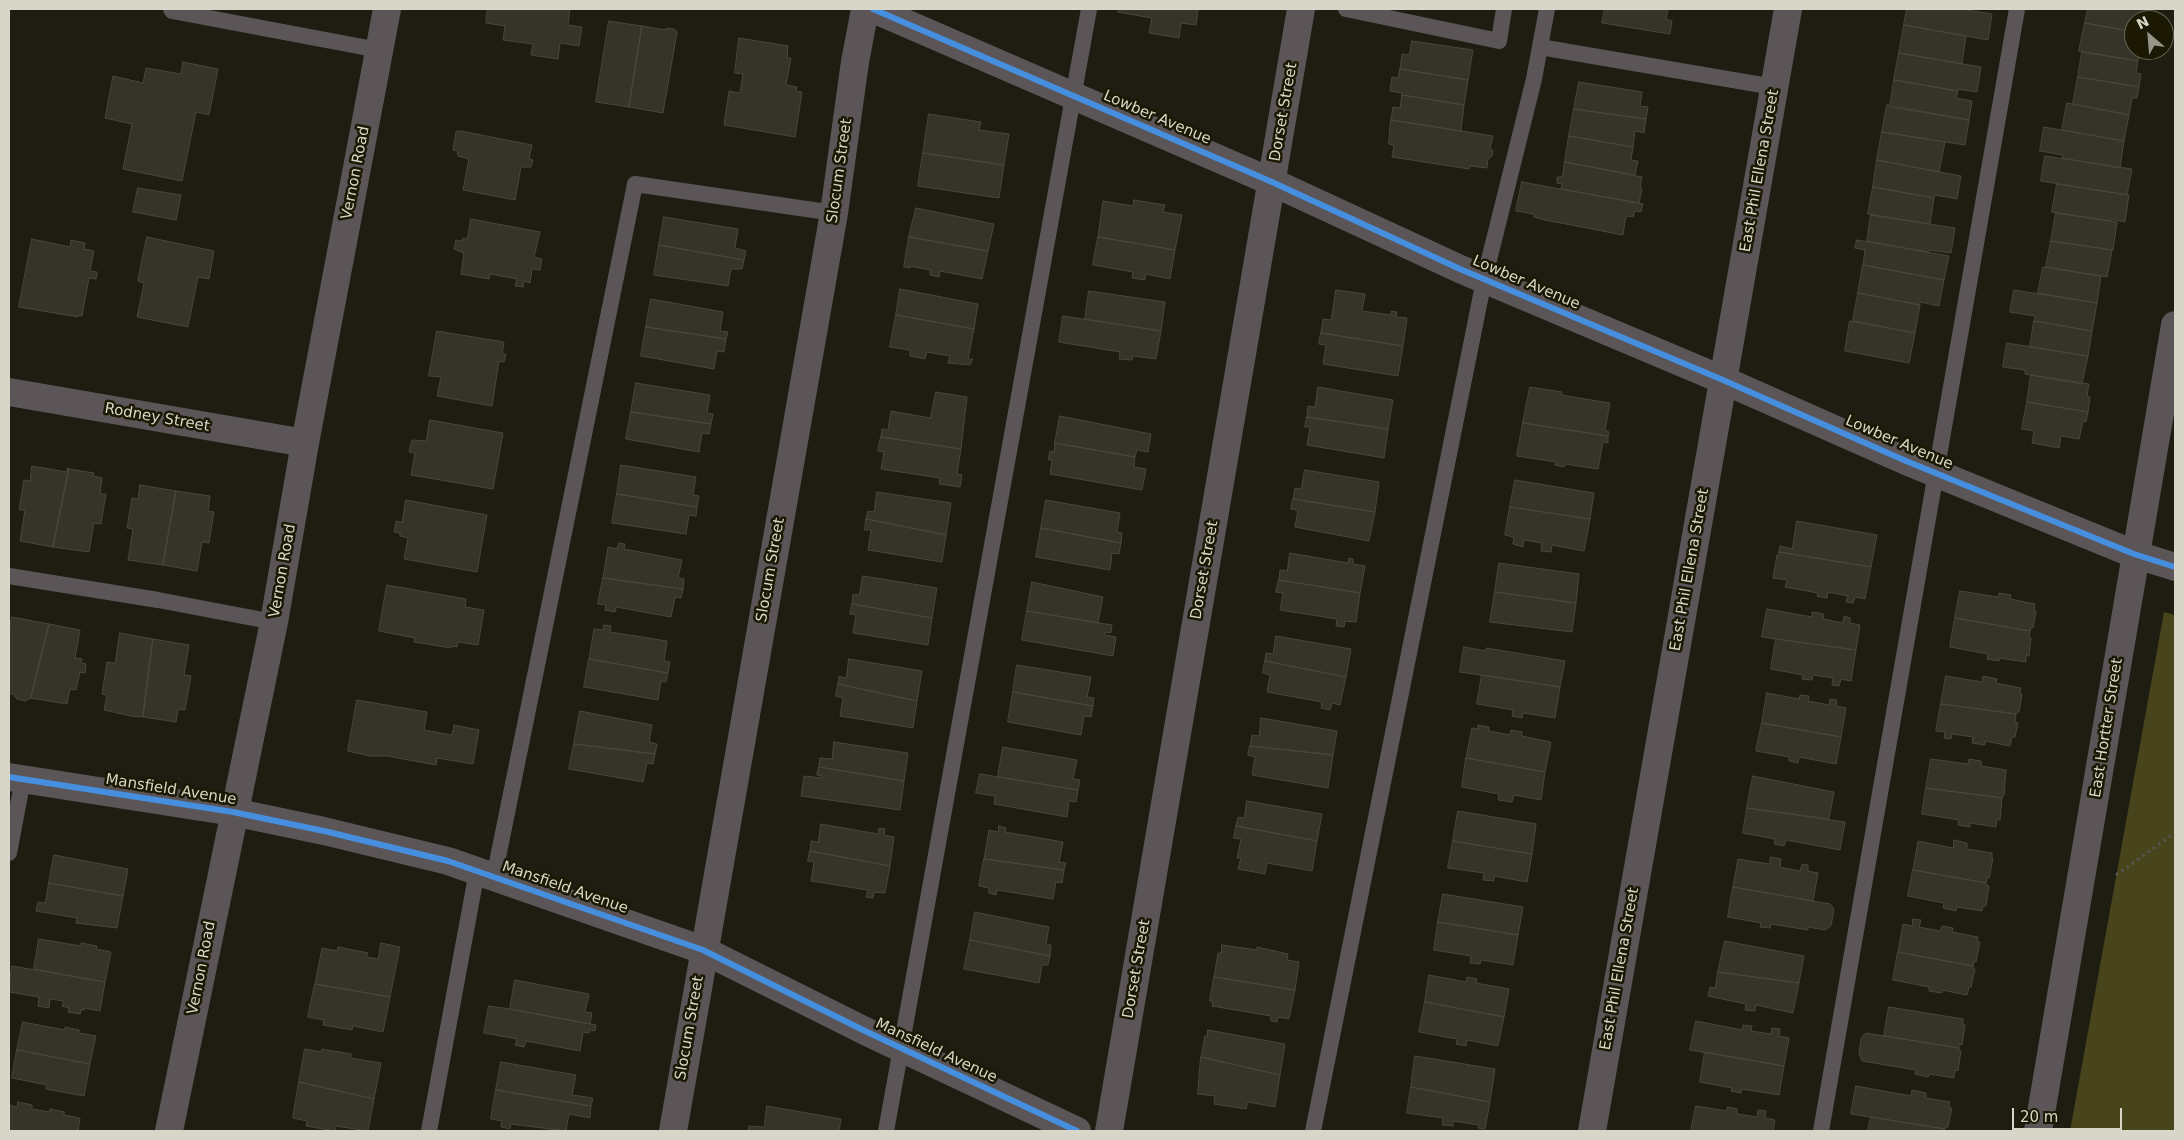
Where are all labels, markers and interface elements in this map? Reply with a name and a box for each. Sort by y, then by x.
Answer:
north arrow [2124,10,2174,60]
text: N [2134,13,2151,32]
street label: Dorset Street [1266,61,1302,163]
street label: Lowber Avenue [1101,87,1213,149]
street label: East Phil Ellena Street [1737,88,1783,254]
street label: Slocum Street [824,117,856,225]
street label: Vernon Road [338,125,374,221]
street label: Lowber Avenue [1470,252,1582,314]
street label: Rodney Street [103,400,211,436]
street label: Lowber Avenue [1843,412,1955,474]
street label: East Phil Ellena Street [1667,487,1713,653]
street label: Slocum Street [753,516,789,624]
street label: Dorset Street [1187,519,1223,621]
street label: Vernon Road [266,523,300,619]
street label: East Hortter Street [2087,657,2127,799]
street label: Mansfield Avenue [104,771,238,809]
street label: Mansfield Avenue [500,858,630,918]
street label: East Phil Ellena Street [1597,886,1643,1052]
street label: Dorset Street [1119,918,1155,1020]
street label: Vernon Road [184,920,220,1016]
street label: Slocum Street [672,974,708,1082]
street label: Mansfield Avenue [872,1015,1000,1087]
scale bar [2014,1098,2124,1130]
text: 20 m [2020,1108,2058,1126]

